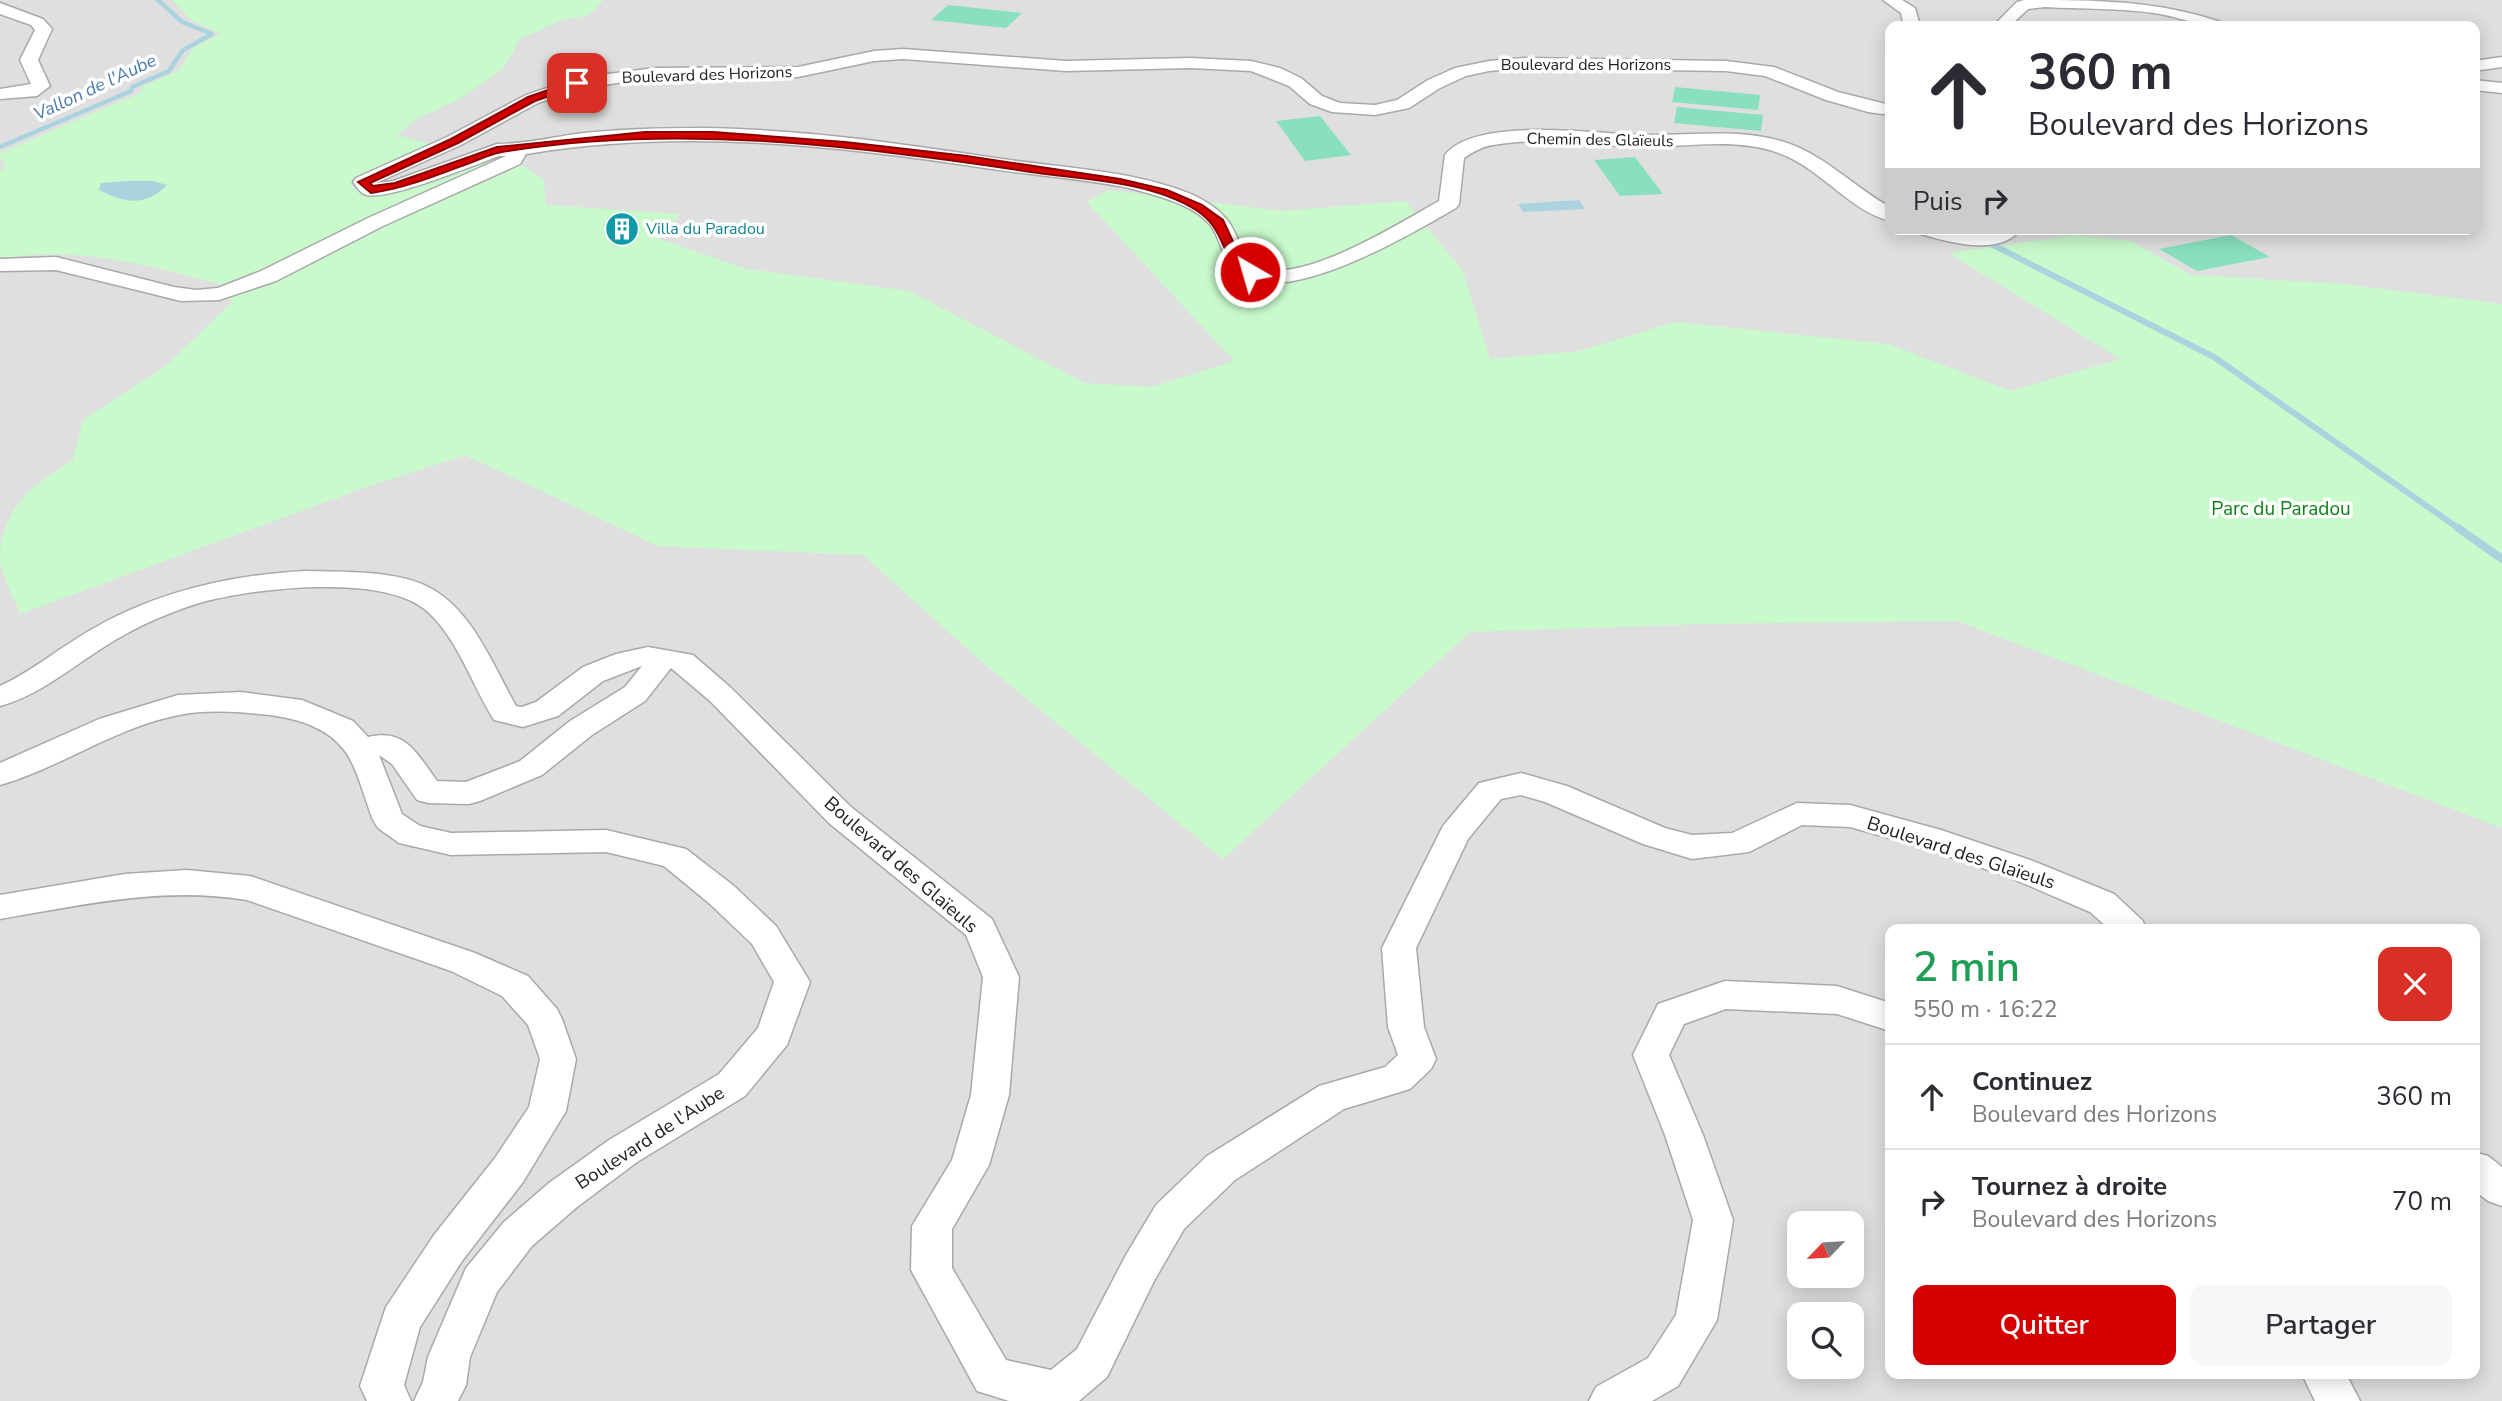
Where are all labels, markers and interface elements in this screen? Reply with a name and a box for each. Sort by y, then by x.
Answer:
text: 360 m [2028,39,2172,106]
water label: Vallon de l'Aube [30,48,161,126]
icon: ahead [1913,49,2004,140]
pin [547,53,607,113]
street label: Boulevard des Horizons [1501,54,1671,76]
street label: Boulevard des Horizons [621,61,793,89]
icon: arrive [558,64,596,102]
text: Boulevard des Horizons [2028,103,2369,146]
street label: Chemin des Glaïeuls [1526,128,1674,152]
icon: right [1976,182,2014,220]
text: Puis [1913,184,1962,219]
building icon: Villa du Paradou [603,210,641,248]
place label: Villa du Paradou [645,218,765,240]
position arrow [1213,235,1287,309]
park label: Parc du Paradou [2211,496,2351,522]
street label: Boulevard des Glaïeuls [818,791,984,939]
street label: Boulevard des Glaïeuls [1864,810,2058,896]
text: 2 min [1913,939,2020,996]
button: close [2378,947,2452,1021]
text: 550 m · 16:22 [1913,994,2058,1025]
text: Continuez [1972,1064,2092,1099]
icon: ahead [1913,1078,1951,1116]
text: 360 m [2376,1079,2452,1114]
street label: Boulevard de l'Aube [570,1080,730,1196]
text: Boulevard des Horizons [1972,1099,2217,1130]
text: Tournez à droite [1972,1169,2167,1204]
icon: right [1913,1183,1951,1221]
text: 70 m [2392,1184,2452,1219]
text: Boulevard des Horizons [1972,1204,2217,1235]
north arrow [1787,1211,1864,1288]
map controls [1787,1211,1864,1379]
button: Quitter [1913,1285,2176,1365]
button: Partager [2190,1285,2452,1365]
button: search [1787,1302,1864,1379]

